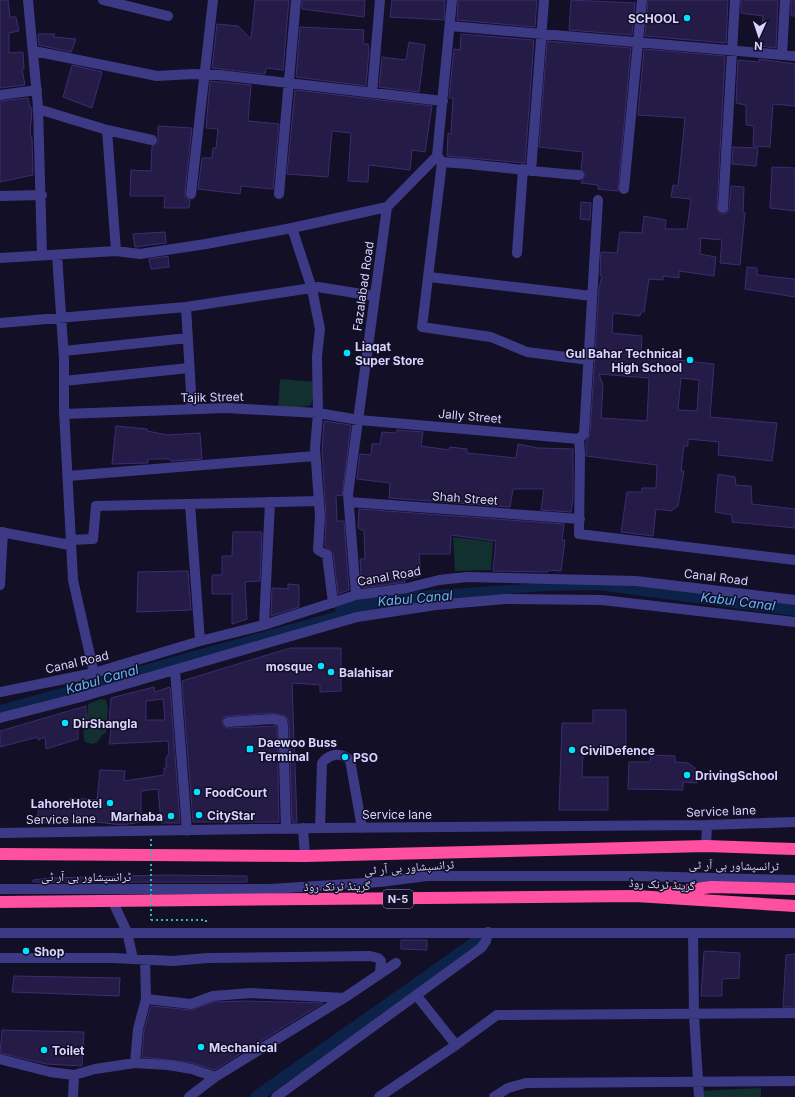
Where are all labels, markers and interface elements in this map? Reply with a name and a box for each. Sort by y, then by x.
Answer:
place label: SCHOOL [628,11,679,26]
marker: SCHOOL [682,13,692,23]
north arrow [739,16,779,56]
text: N [754,39,763,53]
street label: Fazalabad Road [349,240,377,332]
place label: Liaqat Super Store [355,339,424,368]
place label: Gul Bahar Technical High School [565,346,682,375]
marker: Liaqat Super Store [342,348,352,358]
marker: Gul Bahar Technical High School [685,355,695,365]
street label: Tajik Street [180,389,244,405]
street label: Jally Street [438,406,502,426]
street label: Shah Street [432,488,498,508]
street label: Canal Road [356,563,422,589]
street label: Canal Road [683,566,749,588]
water label: Kabul Canal [377,587,454,609]
water label: Kabul Canal [700,588,777,614]
street label: Canal Road [44,647,110,677]
place label: mosque [266,659,313,674]
water label: Kabul Canal [64,661,141,697]
marker: mosque [316,661,326,671]
place label: Balahisar [339,665,394,680]
marker: Balahisar [326,667,336,677]
place label: DirShangla [73,716,137,731]
marker: DirShangla [60,718,70,728]
place label: Daewoo Buss Terminal [258,735,337,764]
place label: CivilDefence [580,743,655,758]
marker: Daewoo Buss Terminal [245,744,255,754]
marker: CivilDefence [567,745,577,755]
place label: PSO [353,750,378,765]
marker: PSO [340,752,350,762]
place label: DrivingSchool [695,768,778,783]
marker: DrivingSchool [682,770,692,780]
place label: FoodCourt [205,785,268,800]
marker: FoodCourt [192,787,202,797]
place label: LahoreHotel [31,796,102,811]
marker: LahoreHotel [105,798,115,808]
street label: Service lane [686,802,756,820]
street label: Service lane [362,807,432,822]
place label: CityStar [207,808,255,823]
place label: Marhaba [111,809,163,824]
marker: CityStar [194,810,204,820]
street label: Service lane [26,811,96,827]
marker: Marhaba [166,811,176,821]
street label: ٹرانسپشاور بی آر ٹی [364,856,455,878]
street label: ٹرانسپشاور بی آر ٹی [689,857,779,874]
street label: ٹرانسپشاور بی آر ٹی [41,869,131,884]
street label: گرینڈ ٹرنک روڈ [628,875,696,893]
street label: گرینڈ ٹرنک روڈ [304,878,370,894]
road number: N-5 [383,890,413,908]
place label: Shop [34,944,65,959]
marker: Shop [21,946,31,956]
place label: Mechanical [209,1040,277,1055]
marker: Mechanical [196,1042,206,1052]
place label: Toilet [52,1043,85,1058]
marker: Toilet [39,1045,49,1055]

